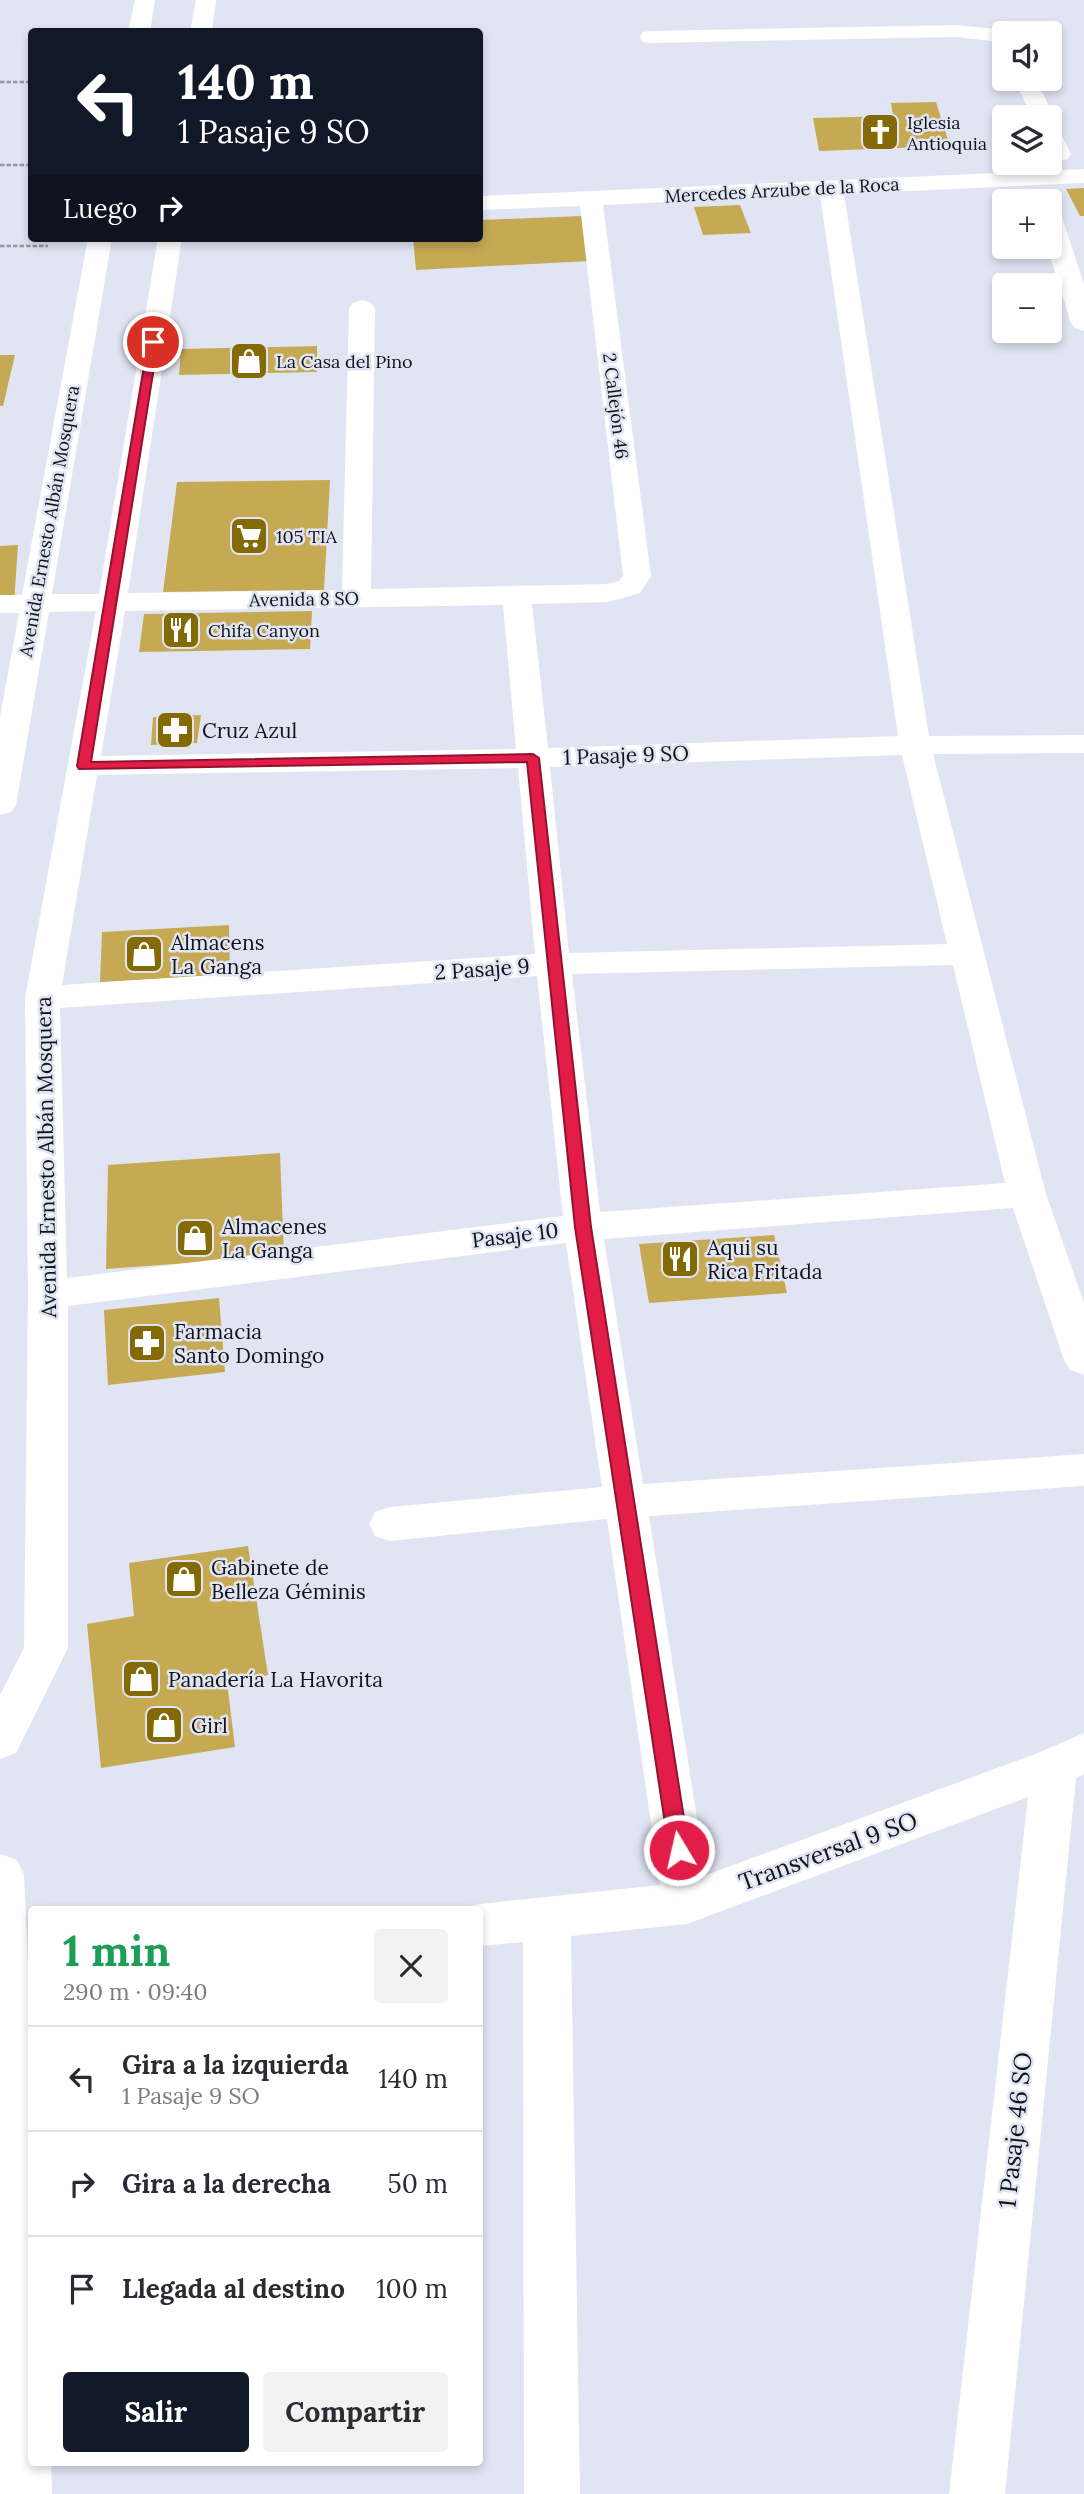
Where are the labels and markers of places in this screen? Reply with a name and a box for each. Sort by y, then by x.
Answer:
church icon: Iglesia Antioquia [859,111,901,153]
place label: Iglesia Antioquia [906,111,987,155]
pin [123,312,183,372]
shop icon: La Casa del Pino [228,340,270,382]
place label: La Casa del Pino [276,350,413,373]
supermarket icon: 105 TIA [228,515,270,557]
place label: 105 TIA [276,525,338,548]
restaurant icon: Chifa Canyon [160,609,202,651]
place label: Chifa Canyon [208,619,320,642]
pharmacy icon: Cruz Azul [154,709,196,751]
place label: Cruz Azul [202,717,297,744]
place label: Almacens La Ganga [170,929,264,980]
shop icon: Almacens La Ganga [123,933,165,975]
place label: Almacenes La Ganga [221,1213,327,1264]
shop icon: Almacenes La Ganga [174,1217,216,1259]
place label: Aqui su Rica Fritada [706,1234,823,1285]
restaurant icon: Aqui su Rica Fritada [659,1238,701,1280]
place label: Farmacia Santo Domingo [174,1318,324,1369]
pharmacy icon: Farmacia Santo Domingo [126,1322,168,1364]
place label: Gabinete de Belleza Géminis [211,1554,366,1605]
shop icon: Gabinete de Belleza Géminis [163,1558,205,1600]
shop icon: Panadería La Havorita [120,1658,162,1700]
place label: Panadería La Havorita [168,1666,383,1693]
shop icon: Girl [143,1704,185,1746]
place label: Girl [191,1712,228,1739]

